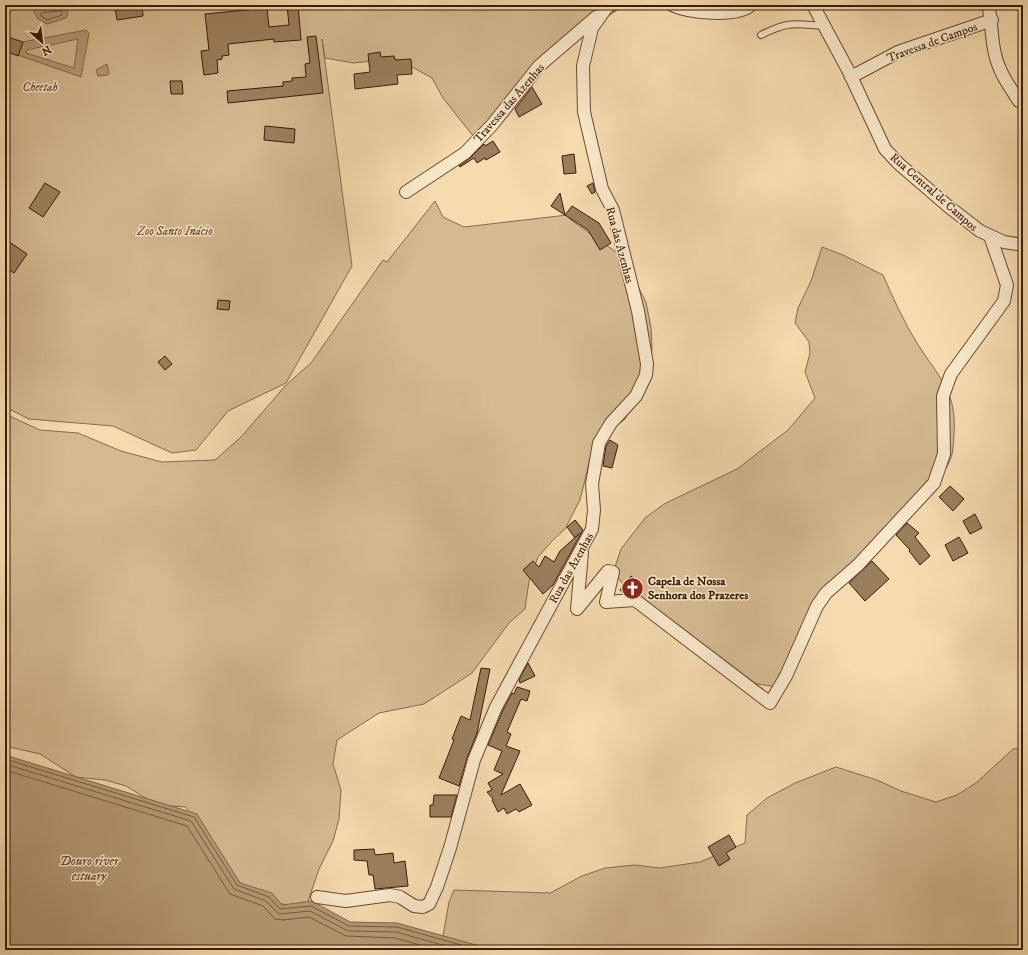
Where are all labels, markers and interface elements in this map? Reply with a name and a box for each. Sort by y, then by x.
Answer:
street label: Travessa de Campos [885,19,979,66]
north arrow [22,22,62,62]
text: N [39,42,53,58]
street label: Travessa das Azenhas [471,61,548,146]
park label: Cheetah [22,80,58,95]
street label: Rua Central de Campos [887,150,981,235]
street label: Rua das Azenhas [602,205,637,285]
park label: Zoo Santo Inácio [136,224,213,239]
street label: Rua das Azenhas [546,530,597,606]
place label: Capela de Nossa Senhora dos Prazeres [648,574,748,603]
church icon: Capela de Nossa Senhora dos Prazeres [619,575,645,601]
water label: Douro river estuary [59,853,120,884]

